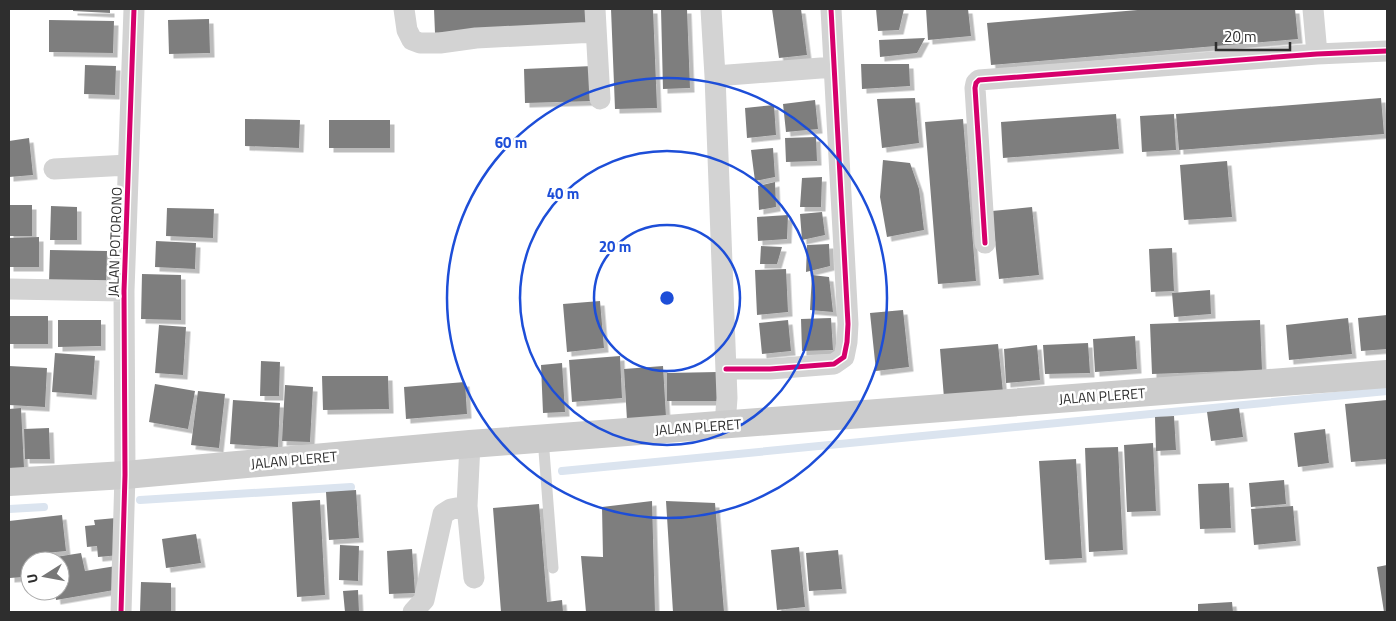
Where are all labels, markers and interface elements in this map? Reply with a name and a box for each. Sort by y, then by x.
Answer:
scale bar [1216,20,1290,52]
text: 20 m [1224,25,1257,48]
text: 60 m [495,131,527,154]
text: 40 m [547,182,579,205]
street label: JALAN POTORONO [102,187,127,297]
text: 20 m [599,235,631,258]
centre of rings [658,289,676,307]
street label: JALAN PLERET [1058,382,1146,409]
street label: JALAN PLERET [654,413,742,440]
street label: JALAN PLERET [250,445,339,474]
north arrow [20,551,70,601]
text: U [21,572,43,585]

